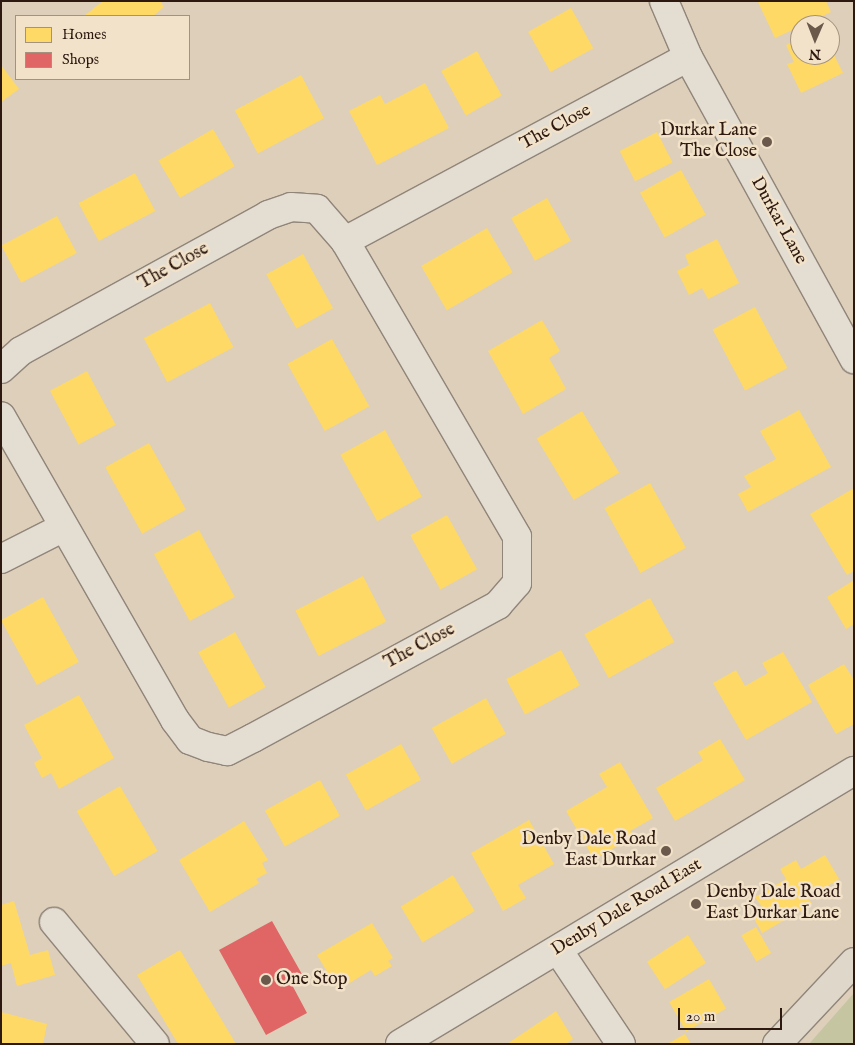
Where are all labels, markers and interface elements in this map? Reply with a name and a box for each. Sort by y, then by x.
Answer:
legend [15,15,190,80]
north arrow [790,15,840,65]
text: Homes [62,25,106,44]
text: N [809,45,821,63]
text: Shops [62,50,99,69]
street label: The Close [517,100,595,156]
place label: Durkar Lane The Close [660,121,757,163]
marker: Durkar Lane The Close [761,136,773,148]
street label: Durkar Lane [745,173,811,269]
street label: The Close [135,239,213,295]
street label: The Close [381,619,459,675]
place label: Denby Dale Road East Durkar [522,830,656,872]
marker: Denby Dale Road East Durkar [660,845,672,857]
street label: Denby Dale Road East [548,855,706,961]
place label: Denby Dale Road East Durkar Lane [706,883,840,926]
marker: Denby Dale Road East Durkar Lane [690,898,702,910]
place label: One Stop [276,969,348,991]
marker: One Stop [260,974,272,986]
scale bar [680,998,784,1030]
text: 20 m [686,1007,715,1026]

